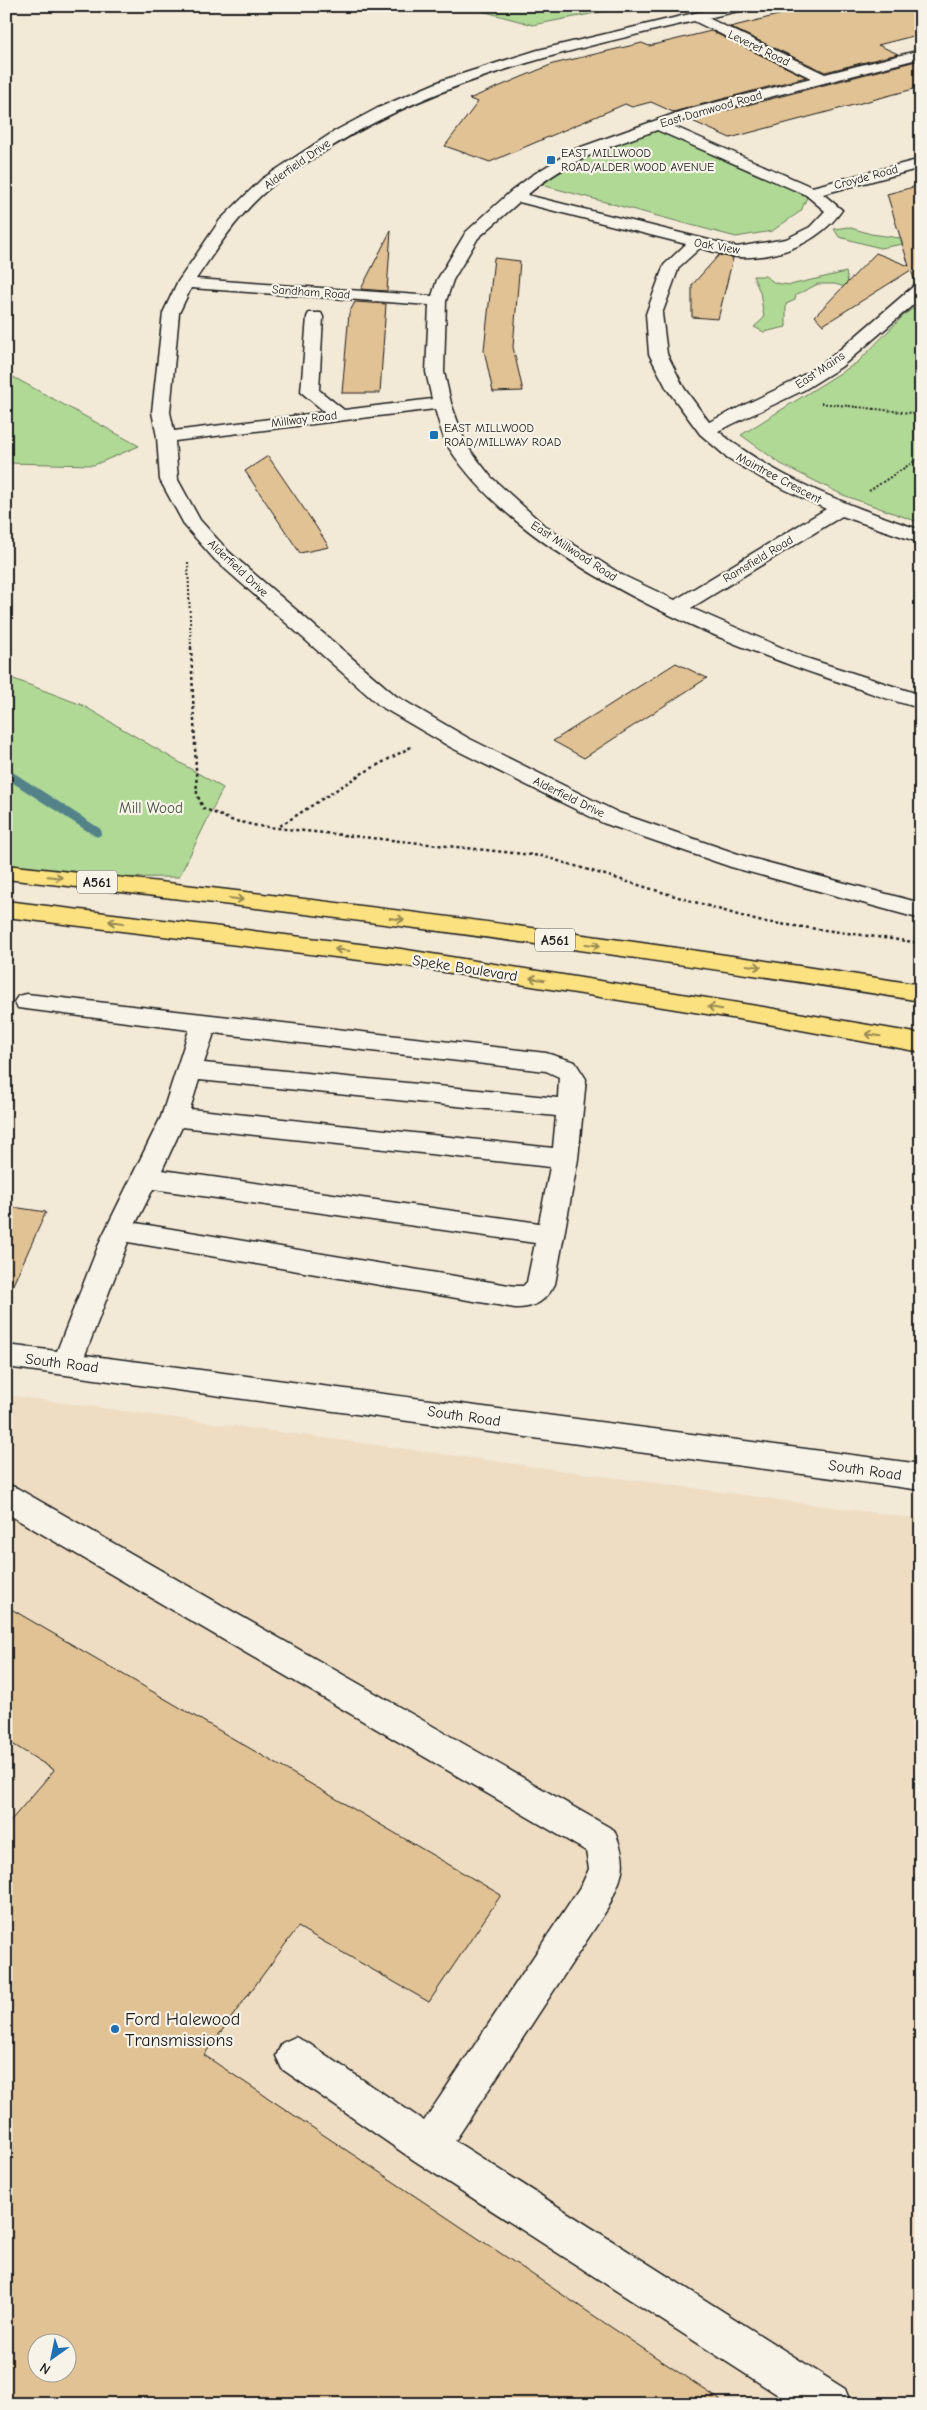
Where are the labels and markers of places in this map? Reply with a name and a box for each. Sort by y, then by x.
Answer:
place label: EAST MILLWOOD ROAD/ALDER WOOD AVENUE [561,146,714,174]
marker: EAST MILLWOOD ROAD/ALDER WOOD AVENUE [545,154,557,166]
place label: EAST MILLWOOD ROAD/MILLWAY ROAD [444,421,561,449]
marker: EAST MILLWOOD ROAD/MILLWAY ROAD [428,429,440,441]
place label: Ford Halewood Transmissions [125,2009,240,2051]
marker: Ford Halewood Transmissions [109,2023,121,2035]

